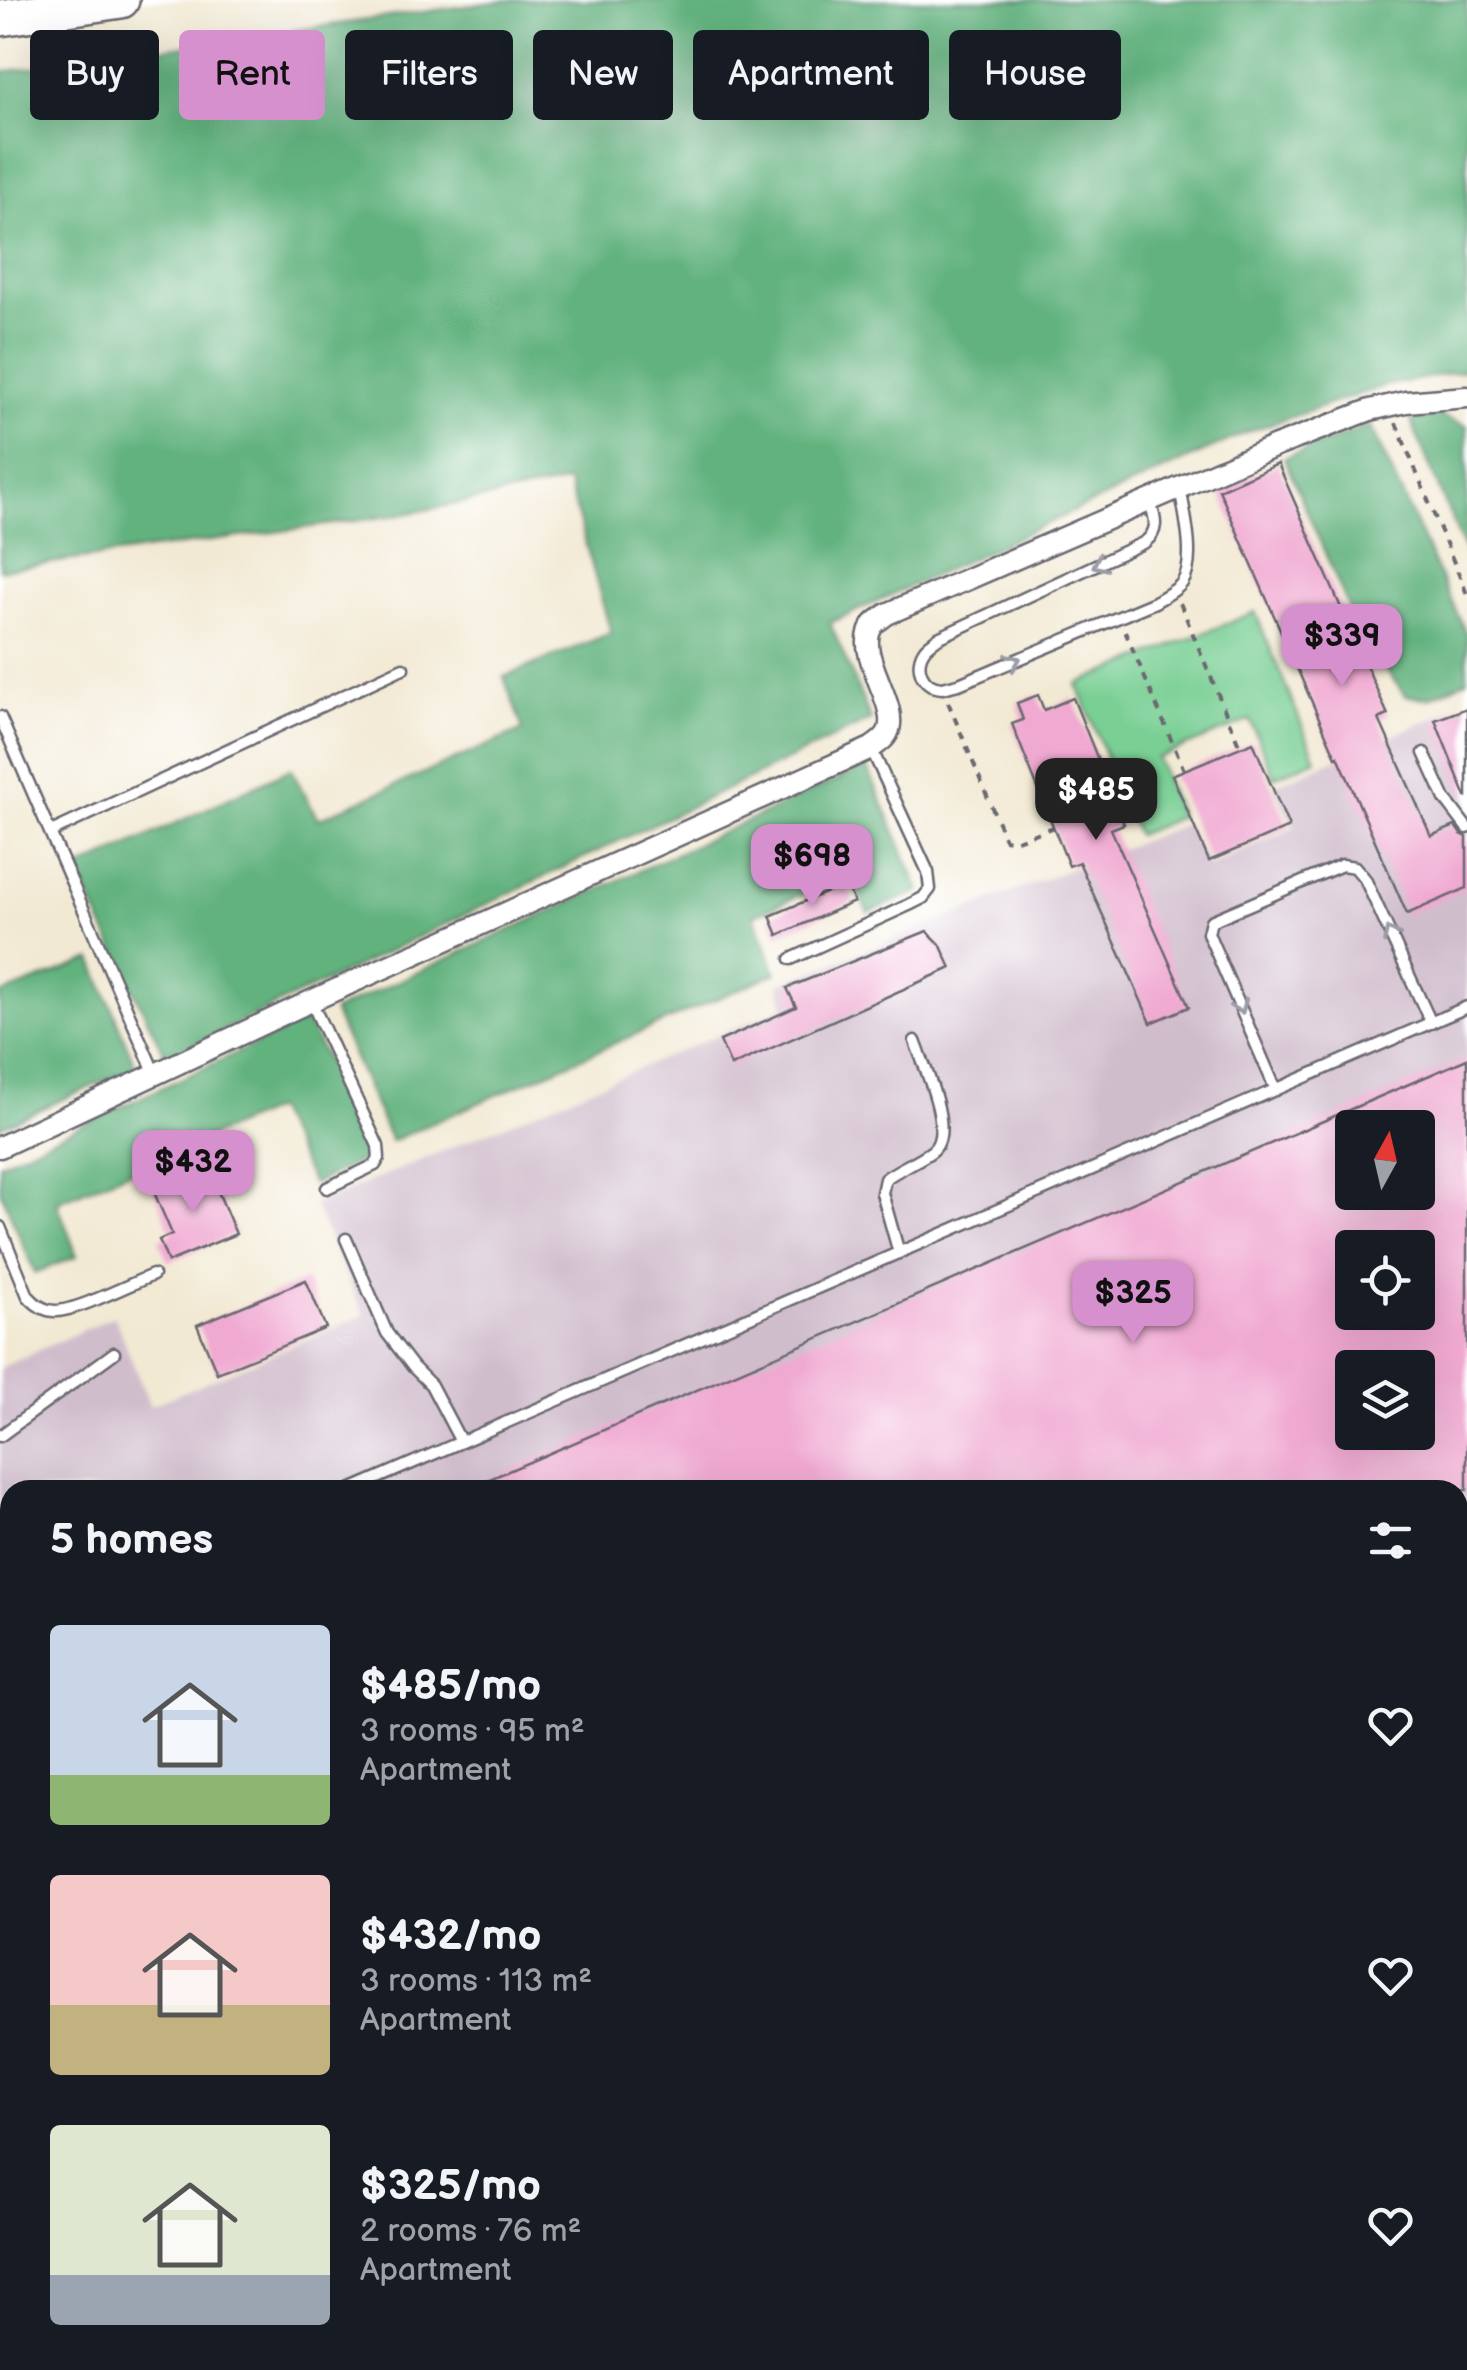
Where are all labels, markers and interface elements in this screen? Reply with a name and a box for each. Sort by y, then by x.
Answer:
chip: Buy [30,30,159,120]
chip: Rent [179,30,325,120]
chip: Filters [345,30,513,120]
chip: New [533,30,673,120]
chip: Apartment [693,30,929,120]
chip: House [949,30,1121,120]
one-way arrow [1091,551,1109,571]
pin: $339 [1283,604,1401,689]
text: $339 [1303,617,1381,656]
one-way arrow [1004,652,1022,672]
pin: $485 [1037,758,1155,843]
text: $485 [1057,771,1135,810]
pin: $698 [753,824,871,909]
text: $698 [773,837,851,876]
one-way arrow [1382,926,1402,944]
one-way arrow [1228,997,1248,1015]
north arrow [1335,1110,1435,1210]
map controls [1335,1110,1435,1450]
pin: $432 [134,1130,252,1215]
text: $432 [154,1143,232,1182]
button: locate [1335,1230,1435,1330]
pin: $325 [1074,1261,1192,1346]
text: $325 [1094,1274,1172,1313]
button: layers [1335,1350,1435,1450]
icon: filters [1363,1513,1418,1568]
text: 5 homes [50,1515,213,1566]
text: $485/mo [360,1661,541,1712]
icon: home [130,1665,250,1785]
icon: heart [1363,1698,1418,1753]
text: 3 rooms · 95 m² [360,1712,585,1751]
text: Apartment [360,1751,511,1790]
text: $432/mo [360,1911,542,1962]
icon: home [130,1915,250,2035]
icon: heart [1363,1948,1418,2003]
text: 3 rooms · 113 m² [360,1962,592,2001]
text: Apartment [360,2001,511,2040]
text: $325/mo [360,2161,541,2212]
icon: home [130,2165,250,2285]
icon: heart [1363,2198,1418,2253]
text: 2 rooms · 76 m² [360,2212,581,2251]
text: Apartment [360,2251,511,2290]

